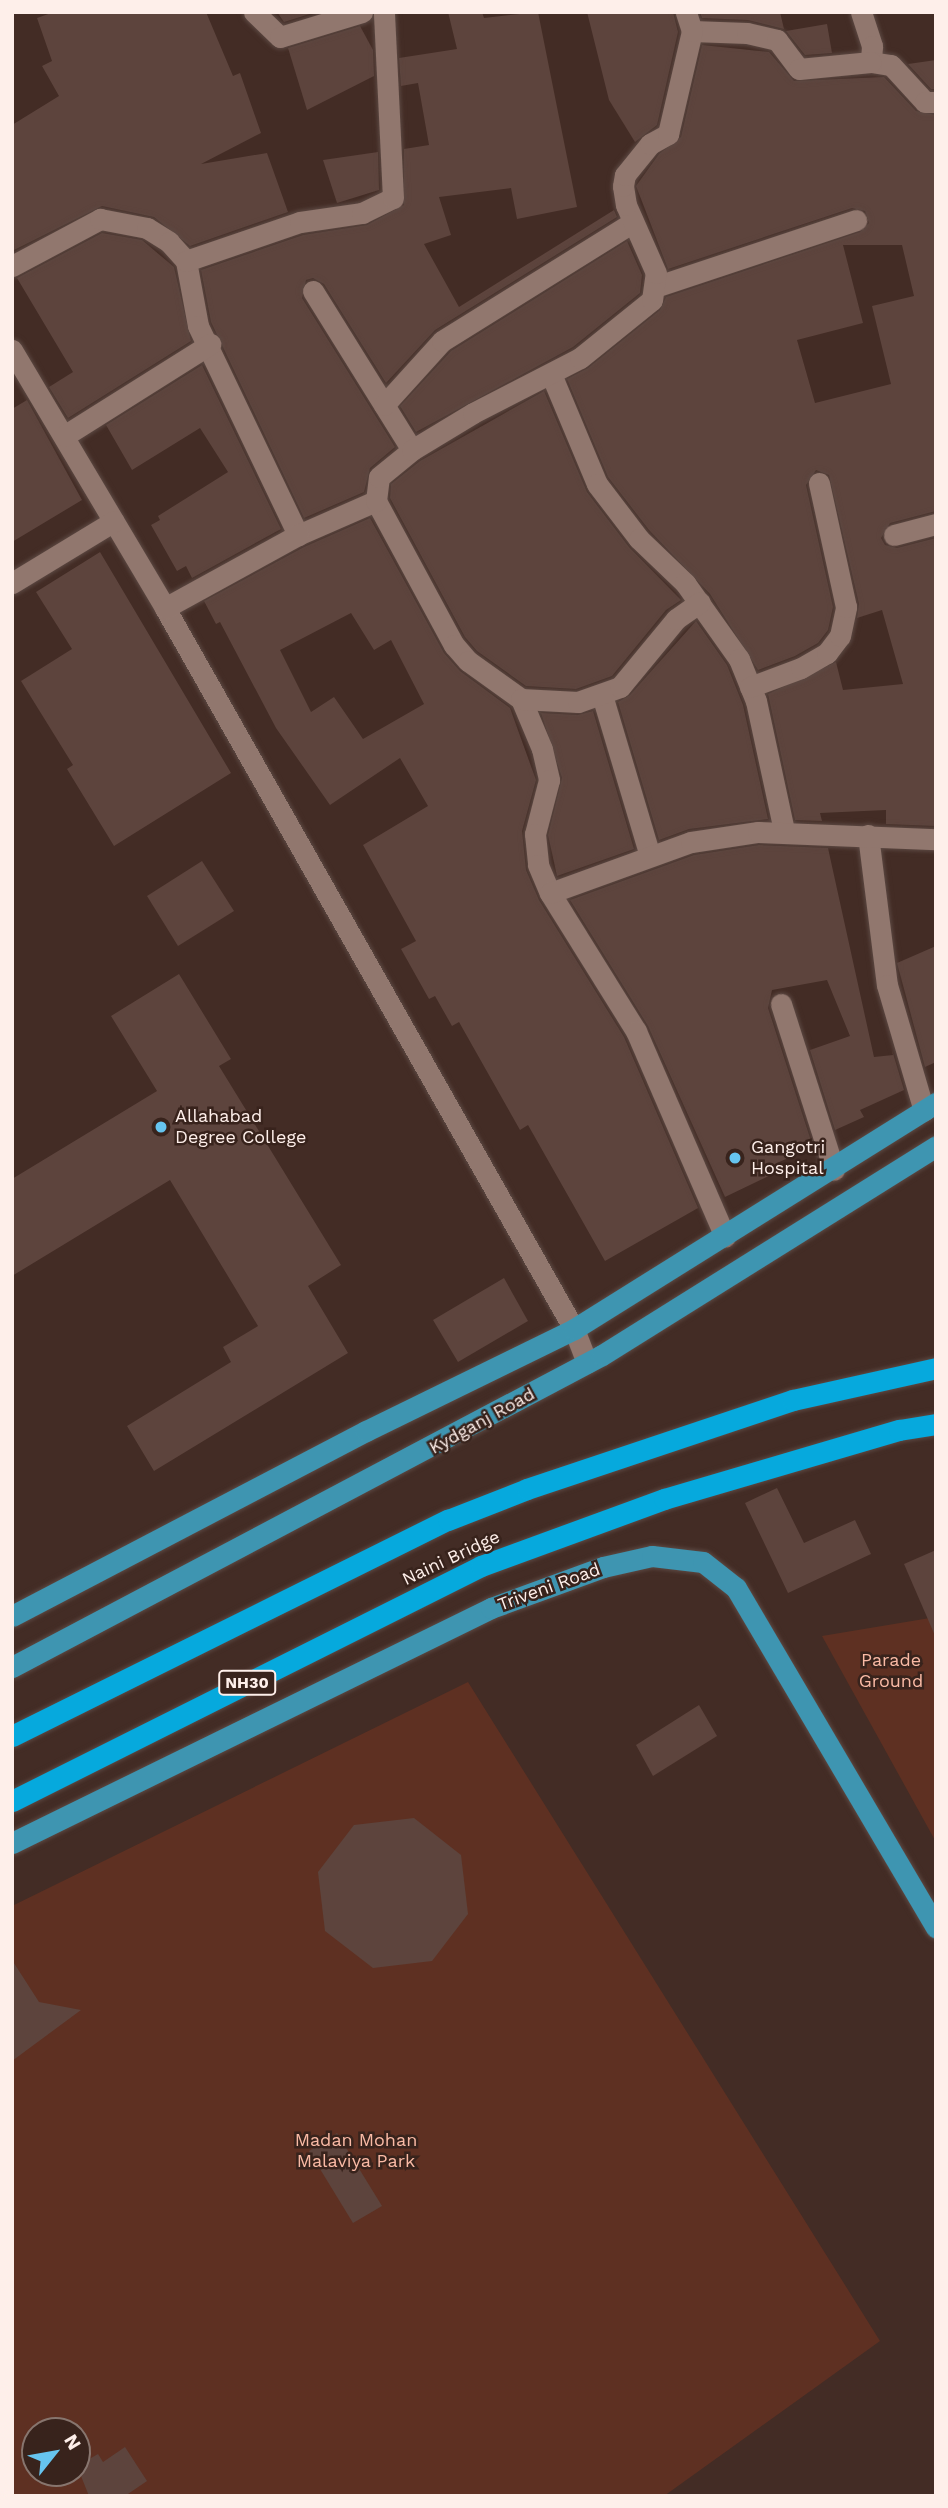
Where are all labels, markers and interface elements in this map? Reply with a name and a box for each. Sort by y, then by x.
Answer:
place label: Allahabad Degree College [175,1106,306,1148]
marker: Allahabad Degree College [153,1119,169,1135]
place label: Gangotri Hospital [751,1137,825,1180]
marker: Gangotri Hospital [725,1148,745,1168]
street label: Kydganj Road [425,1383,539,1459]
street label: Naini Bridge [399,1526,503,1590]
street label: Triveni Road [495,1558,603,1616]
park label: Parade Ground [859,1650,923,1692]
road number: NH30 [217,1670,277,1695]
park label: Madan Mohan Malaviya Park [295,2130,417,2172]
north arrow [21,2417,91,2487]
text: N [59,2430,86,2454]

